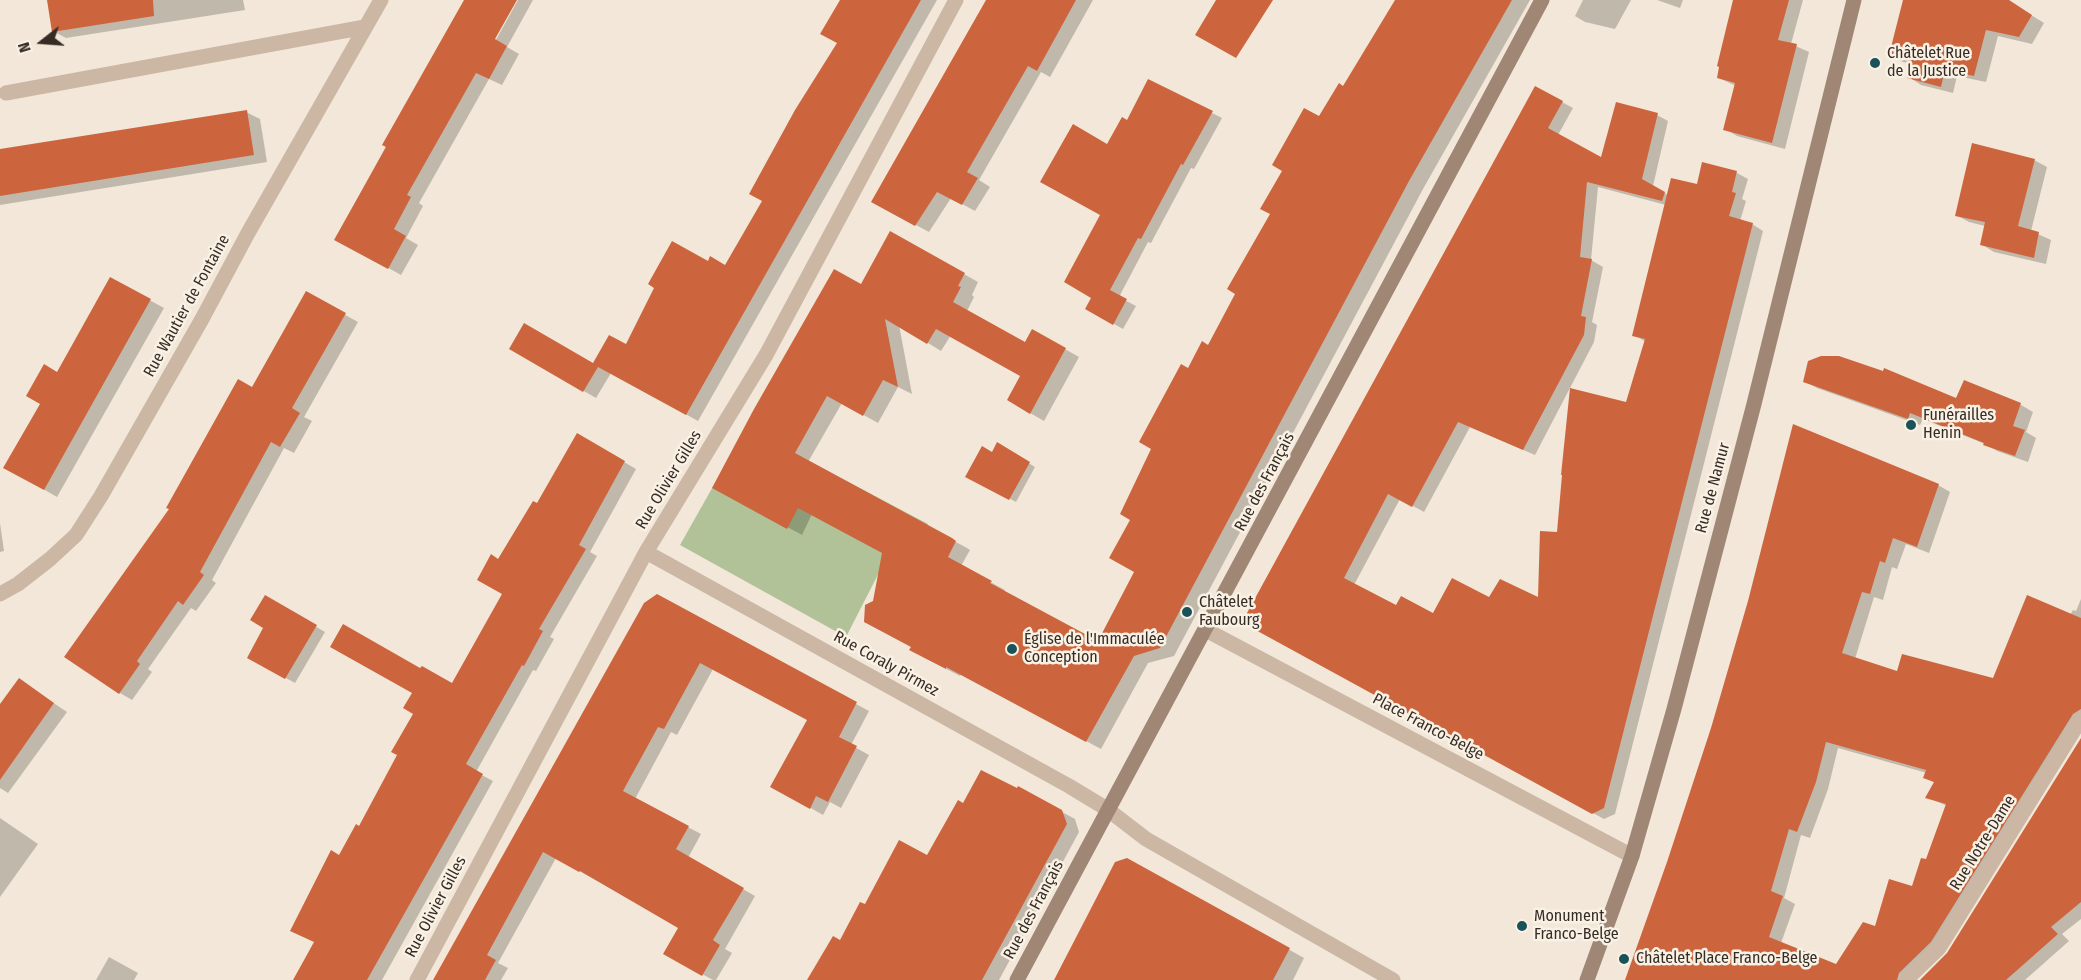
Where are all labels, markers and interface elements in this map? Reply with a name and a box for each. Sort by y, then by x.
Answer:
north arrow [12,12,72,72]
text: N [14,40,35,55]
place label: Châtelet Rue de la Justice [1887,44,1970,82]
marker: Châtelet Rue de la Justice [1868,56,1882,70]
street label: Rue Wautier de Fontaine [140,231,234,381]
place label: Funérailles Henin [1923,406,1994,444]
marker: Funérailles Henin [1904,418,1918,432]
street label: Rue Olivier Gilles [632,427,706,533]
street label: Rue des Français [1231,429,1299,535]
street label: Rue de Namur [1692,441,1734,535]
place label: Châtelet Faubourg [1199,593,1259,631]
marker: Châtelet Faubourg [1180,605,1194,619]
street label: Rue Coraly Pirmez [830,627,942,701]
place label: Église de l'Immaculée Conception [1024,630,1165,668]
marker: Église de l'Immaculée Conception [1005,642,1019,656]
street label: Place Franco-Belge [1369,690,1487,764]
street label: Rue Notre-Dame [1946,792,2020,894]
street label: Rue Olivier Gilles [401,853,471,961]
street label: Rue des Français [1000,857,1068,963]
place label: Monument Franco-Belge [1534,907,1619,945]
marker: Monument Franco-Belge [1515,919,1529,933]
place label: Châtelet Place Franco-Belge [1636,949,1817,969]
marker: Châtelet Place Franco-Belge [1617,952,1631,966]

